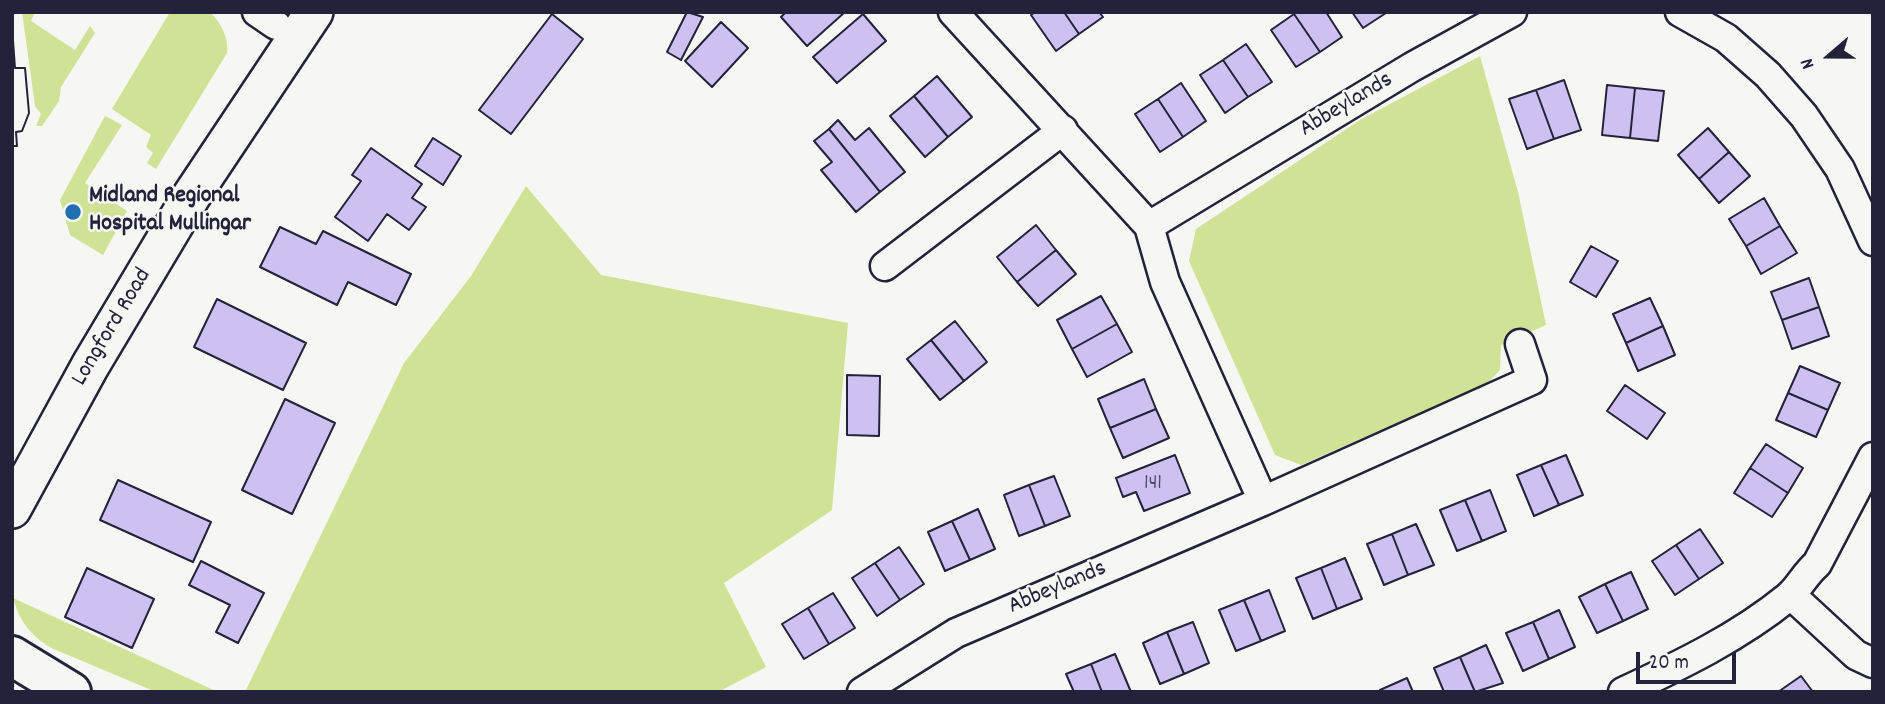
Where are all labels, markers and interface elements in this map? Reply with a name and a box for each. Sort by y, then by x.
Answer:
north arrow [1794,21,1864,91]
text: N [1795,54,1823,72]
street label: Abbeylands [1295,67,1399,145]
place label: Midland Regional Hospital Mullingar [89,184,251,240]
marker: Midland Regional Hospital Mullingar [63,202,83,222]
street label: Longford Road [67,264,159,392]
house number: 141 [1144,472,1162,498]
street label: Abbeylands [1005,556,1111,622]
scale bar [1640,638,1740,682]
text: 20 m [1649,649,1689,679]

